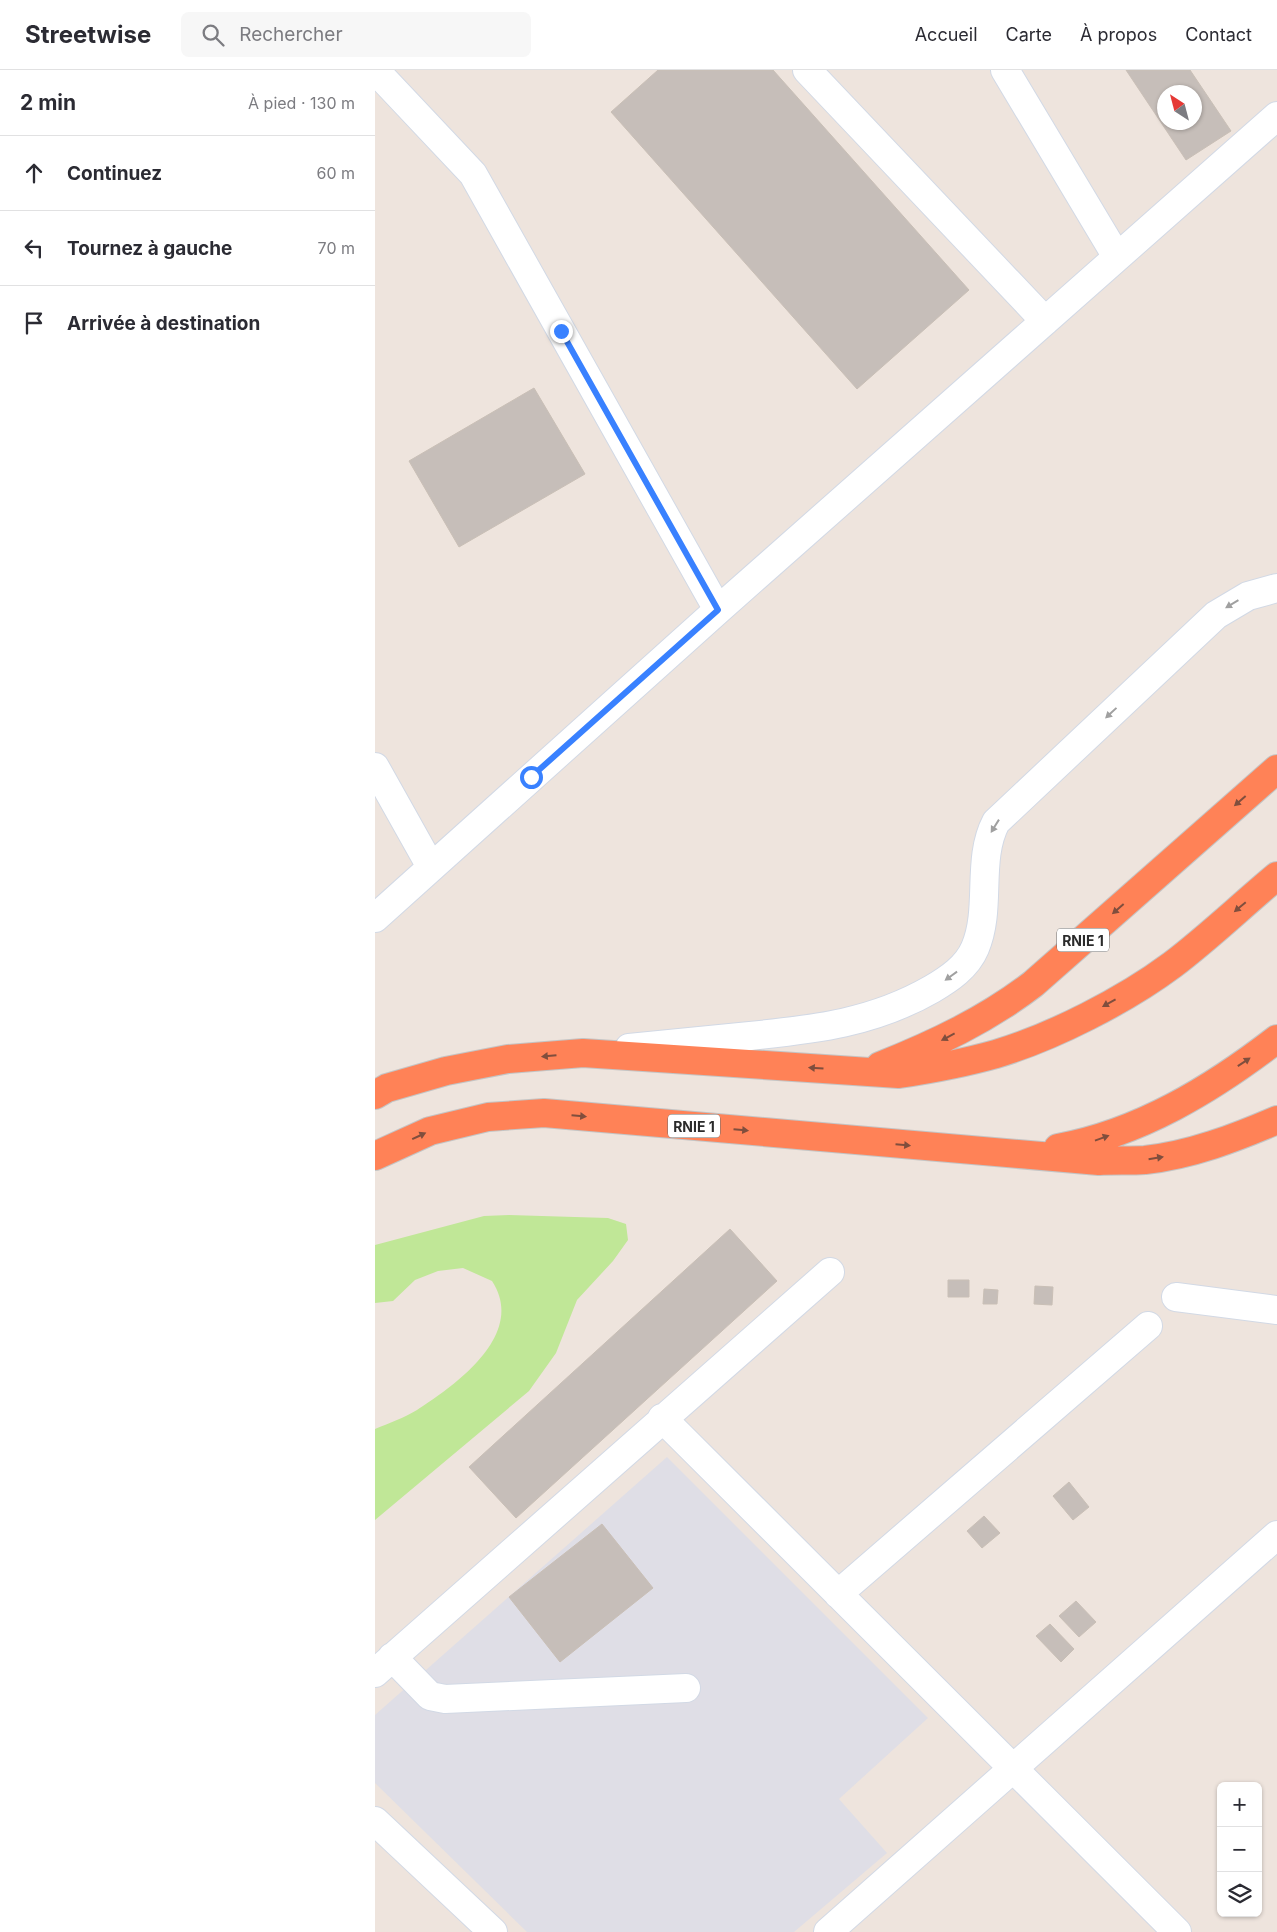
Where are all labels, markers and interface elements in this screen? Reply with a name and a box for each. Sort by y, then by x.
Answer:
search box [181,12,531,57]
text: Streetwise [25,20,151,49]
icon: search [199,21,227,49]
text: Rechercher [239,23,343,46]
text: Accueil [915,24,978,45]
text: Carte [1006,24,1052,45]
text: À propos [1080,24,1157,45]
text: Contact [1185,24,1252,45]
north arrow [1157,85,1202,130]
text: 2 min [20,90,76,115]
text: À pied · 130 m [248,93,355,113]
icon: ahead [20,159,48,187]
text: Continuez [67,162,162,185]
text: 60 m [316,163,355,183]
icon: left [20,234,48,262]
text: Tournez à gauche [67,237,232,260]
text: 70 m [318,238,355,258]
icon: arrive [20,309,48,337]
text: Arrivée à destination [67,312,260,335]
route end [550,320,573,343]
one-way arrow [1225,600,1238,609]
one-way arrow [1105,707,1117,719]
route start [520,766,543,789]
one-way arrow [1235,795,1247,807]
one-way arrow [990,819,999,833]
one-way arrow [1233,902,1246,913]
one-way arrow [1112,903,1125,914]
road number: RNIE 1 [1057,928,1109,952]
one-way arrow [944,971,958,981]
one-way arrow [1103,999,1116,1008]
one-way arrow [940,1033,955,1041]
one-way arrow [540,1052,556,1060]
one-way arrow [1238,1057,1251,1067]
one-way arrow [807,1064,823,1072]
one-way arrow [571,1112,587,1120]
road number: RNIE 1 [668,1114,720,1138]
one-way arrow [733,1127,749,1135]
one-way arrow [412,1131,426,1139]
one-way arrow [1095,1134,1110,1142]
one-way arrow [895,1141,911,1149]
one-way arrow [1148,1153,1164,1161]
map controls [1217,1782,1262,1917]
button: + [1217,1782,1262,1827]
button: − [1217,1827,1262,1872]
button: layers [1217,1872,1262,1917]

